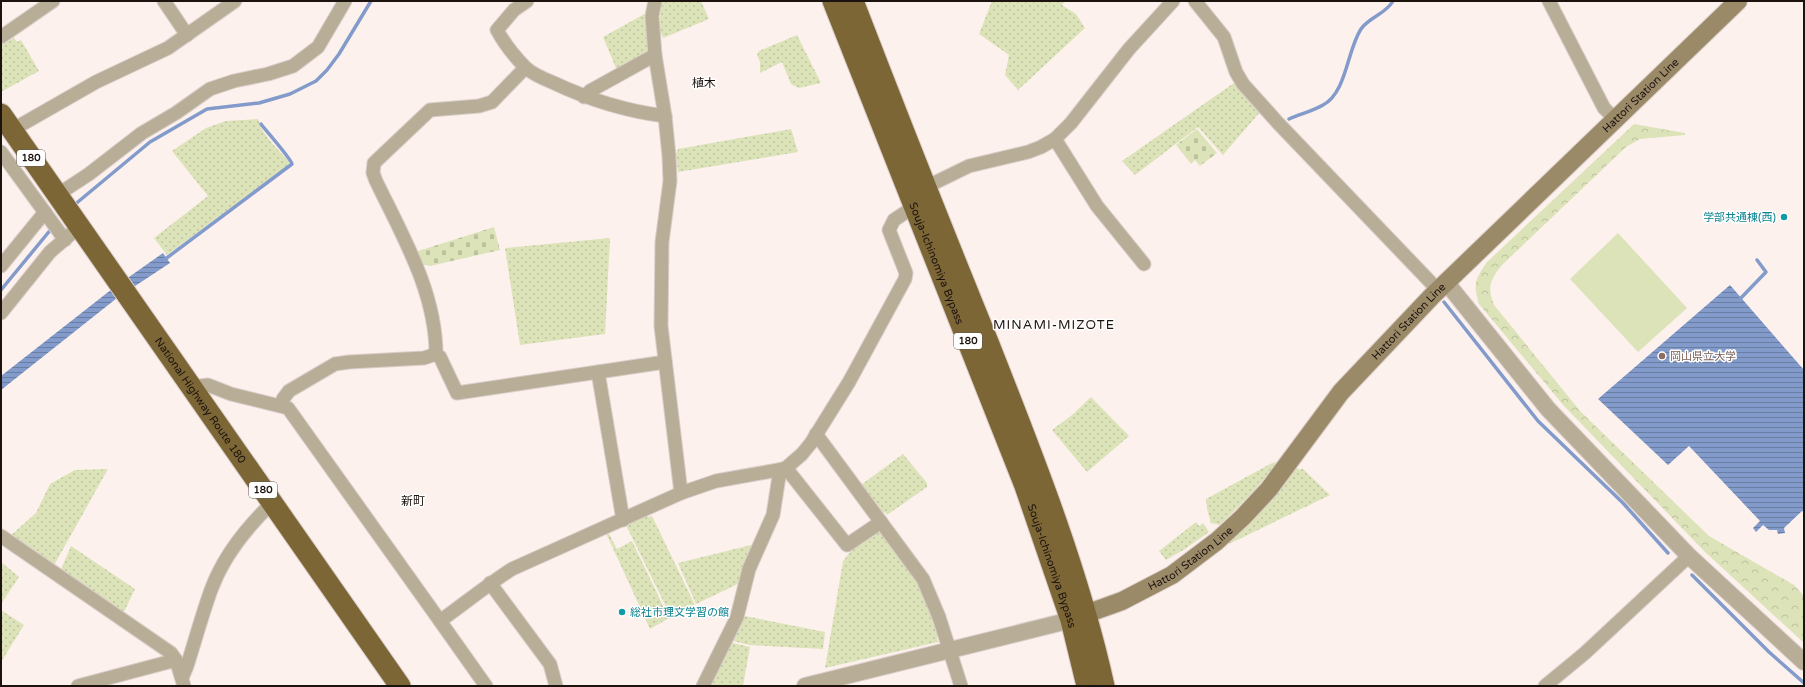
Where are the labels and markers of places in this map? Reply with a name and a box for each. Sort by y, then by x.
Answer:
place label: 学部共通棟(西) [1703,211,1776,224]
marker: 学部共通棟(西) [1779,212,1789,222]
place label: 岡山県立大学 [1670,350,1736,363]
marker: 岡山県立大学 [1657,351,1667,361]
place label: 総社市理文学習の館 [630,606,729,619]
marker: 総社市理文学習の館 [617,607,627,617]

